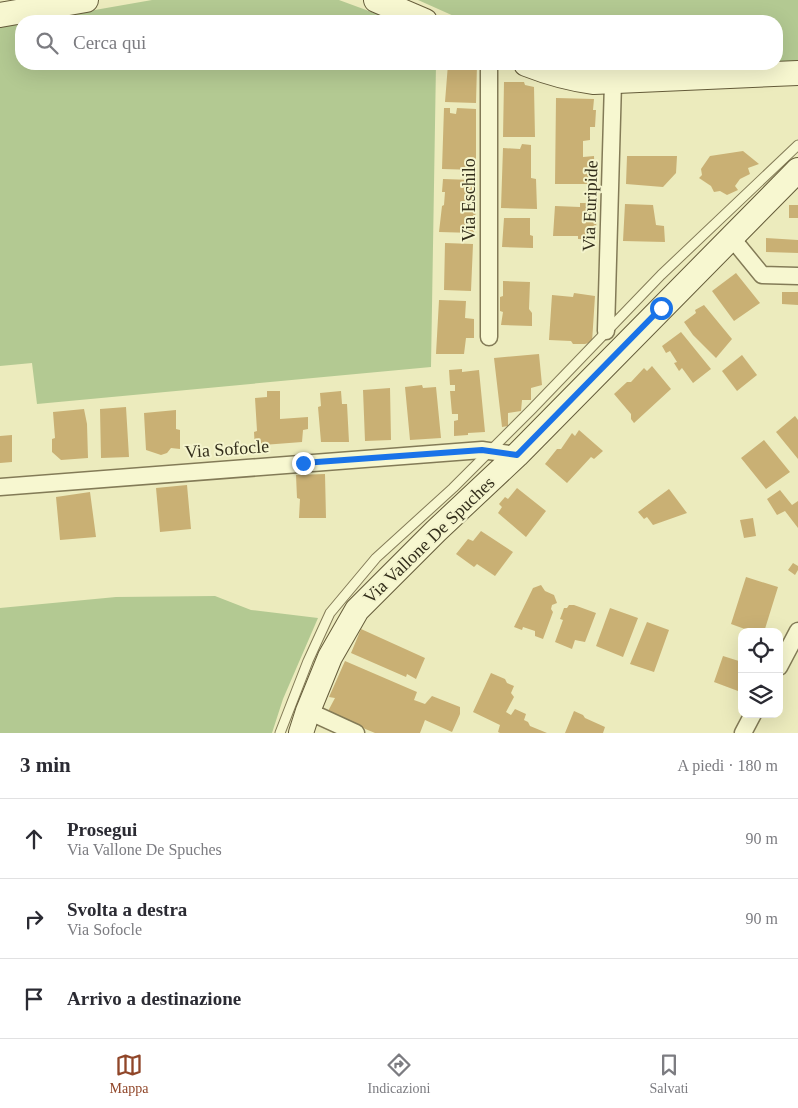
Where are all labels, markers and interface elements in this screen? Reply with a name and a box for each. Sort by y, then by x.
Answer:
search box [15,15,783,70]
icon: search [33,29,61,57]
text: Cerca qui [73,32,146,53]
street label: Via Eschilo [459,158,479,242]
street label: Via Euripide [578,160,602,252]
route start [650,297,673,320]
street label: Via Sofocle [184,436,270,462]
route end [292,452,315,475]
street label: Via Vallone De Spuches [359,472,499,608]
map controls [738,628,783,718]
button: locate [738,628,783,673]
button: layers [738,673,783,718]
text: 3 min [20,753,71,777]
text: A piedi · 180 m [678,757,778,774]
text: Prosegui [67,819,137,840]
icon: ahead [20,825,48,853]
text: 90 m [746,830,778,847]
text: Via Vallone De Spuches [67,841,222,858]
text: Svolta a destra [67,899,187,920]
icon: right [20,905,48,933]
text: 90 m [746,910,778,927]
text: Via Sofocle [67,921,142,938]
icon: arrive [20,985,48,1013]
text: Arrivo a destinazione [67,988,241,1009]
tab: Mappa [110,1051,148,1097]
tab: Indicazioni [368,1051,430,1097]
tab: Salvati [650,1051,688,1097]

